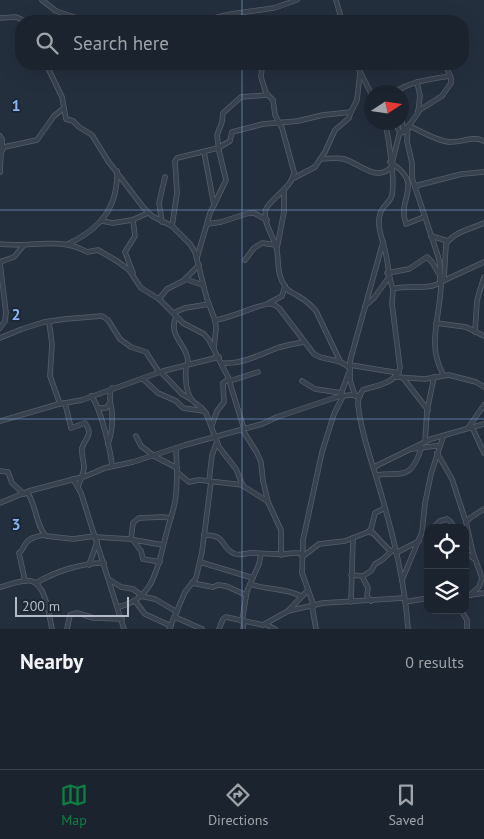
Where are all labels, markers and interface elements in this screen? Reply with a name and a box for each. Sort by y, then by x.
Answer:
search box [15,15,469,70]
icon: search [33,29,61,57]
text: Search here [73,31,169,55]
north arrow [364,85,409,130]
text: 1 [11,95,21,115]
text: 2 [11,304,21,324]
text: 3 [11,514,21,534]
map controls [424,524,469,614]
button: locate [424,524,469,569]
button: layers [424,569,469,614]
scale bar [15,594,129,617]
text: 200 m [22,597,60,615]
text: Nearby [20,648,83,675]
text: 0 results [405,652,464,672]
tab: Map [60,781,88,829]
tab: Directions [208,781,268,829]
tab: Saved [388,781,424,829]

